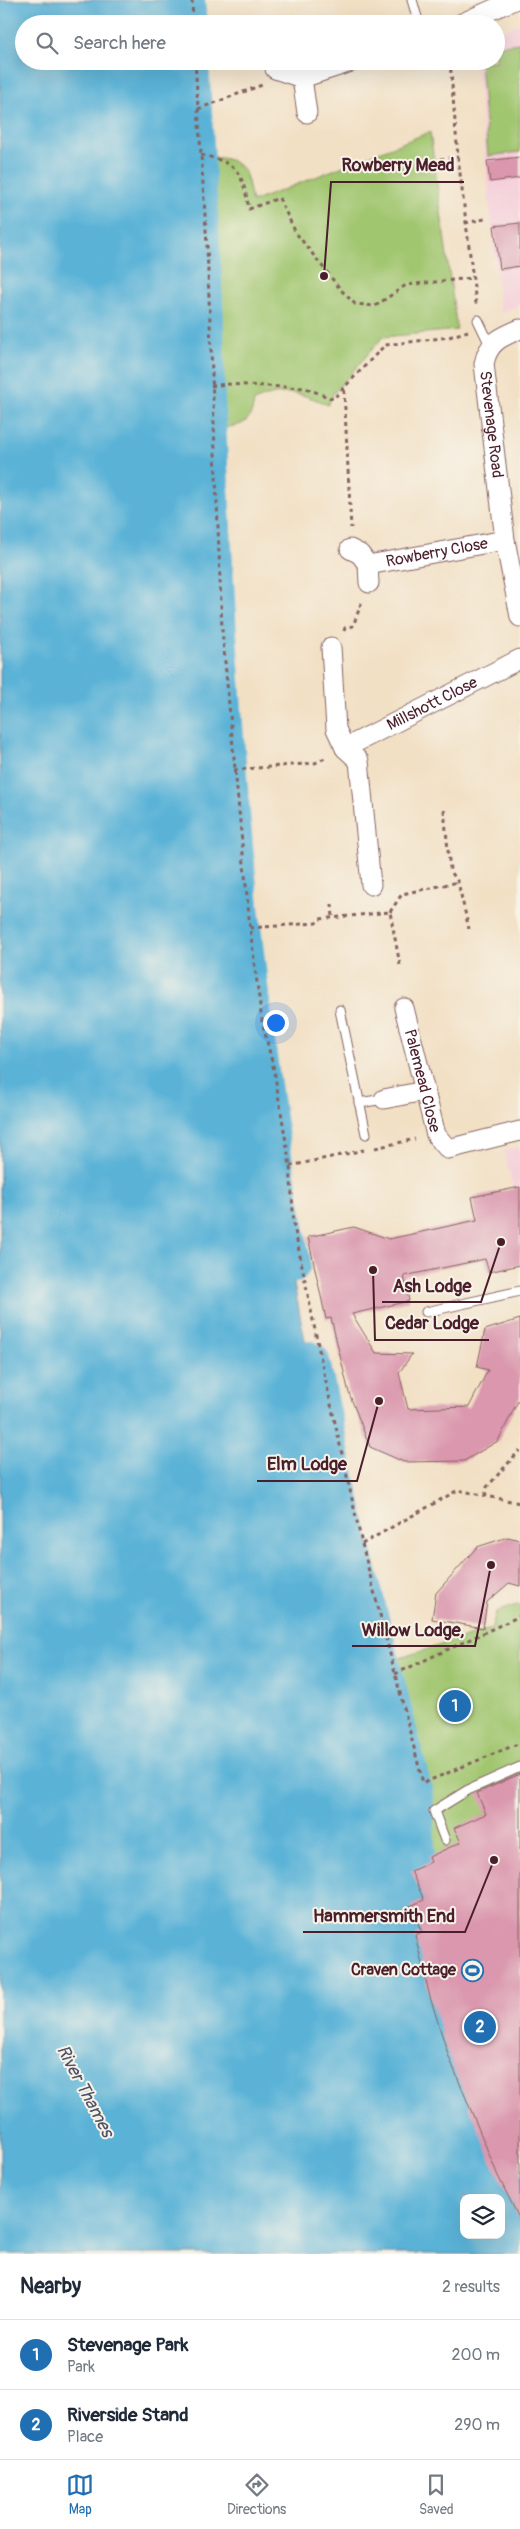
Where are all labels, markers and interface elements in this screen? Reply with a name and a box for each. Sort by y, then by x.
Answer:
search box [15,15,505,70]
icon: search [33,29,61,57]
text: Search here [73,31,166,55]
callout: Rowberry Mead [331,149,464,182]
text: Rowberry Mead [341,154,455,177]
street label: Stevenage Road [475,370,508,479]
street label: Rowberry Close [384,533,490,572]
street label: Millshott Close [384,672,481,735]
your location [263,1010,289,1036]
street label: Palemead Close [400,1027,445,1134]
callout: Ash Lodge [382,1269,481,1302]
text: Ash Lodge [393,1275,472,1298]
callout: Cedar Lodge [375,1307,489,1340]
text: Cedar Lodge [385,1312,480,1335]
callout: Elm Lodge [257,1448,357,1481]
text: Elm Lodge [267,1453,348,1476]
callout: Willow Lodge, [352,1613,475,1646]
text: Willow Lodge, [362,1619,464,1642]
pin: 1 [439,1687,471,1725]
callout: Hammersmith End [303,1899,465,1932]
text: Hammersmith End [313,1905,455,1928]
sports icon: Craven Cottage [460,1958,484,1982]
place label: Craven Cottage [351,1960,457,1980]
pin: 2 [464,2008,496,2046]
water label: River Thames [51,2041,120,2143]
map controls [460,2194,505,2239]
button: layers [460,2194,505,2239]
text: Nearby [20,2273,81,2300]
text: 2 results [442,2277,500,2297]
text: Stevenage Park [67,2333,189,2357]
text: 1 [33,2345,39,2365]
text: 200 m [452,2345,500,2365]
text: Park [67,2357,95,2377]
text: Riverside Stand [67,2403,189,2427]
text: 2 [32,2415,40,2435]
text: 290 m [454,2415,500,2435]
text: Place [67,2427,103,2447]
tab: Map [66,2471,94,2518]
tab: Directions [227,2471,286,2518]
tab: Saved [419,2471,454,2518]

